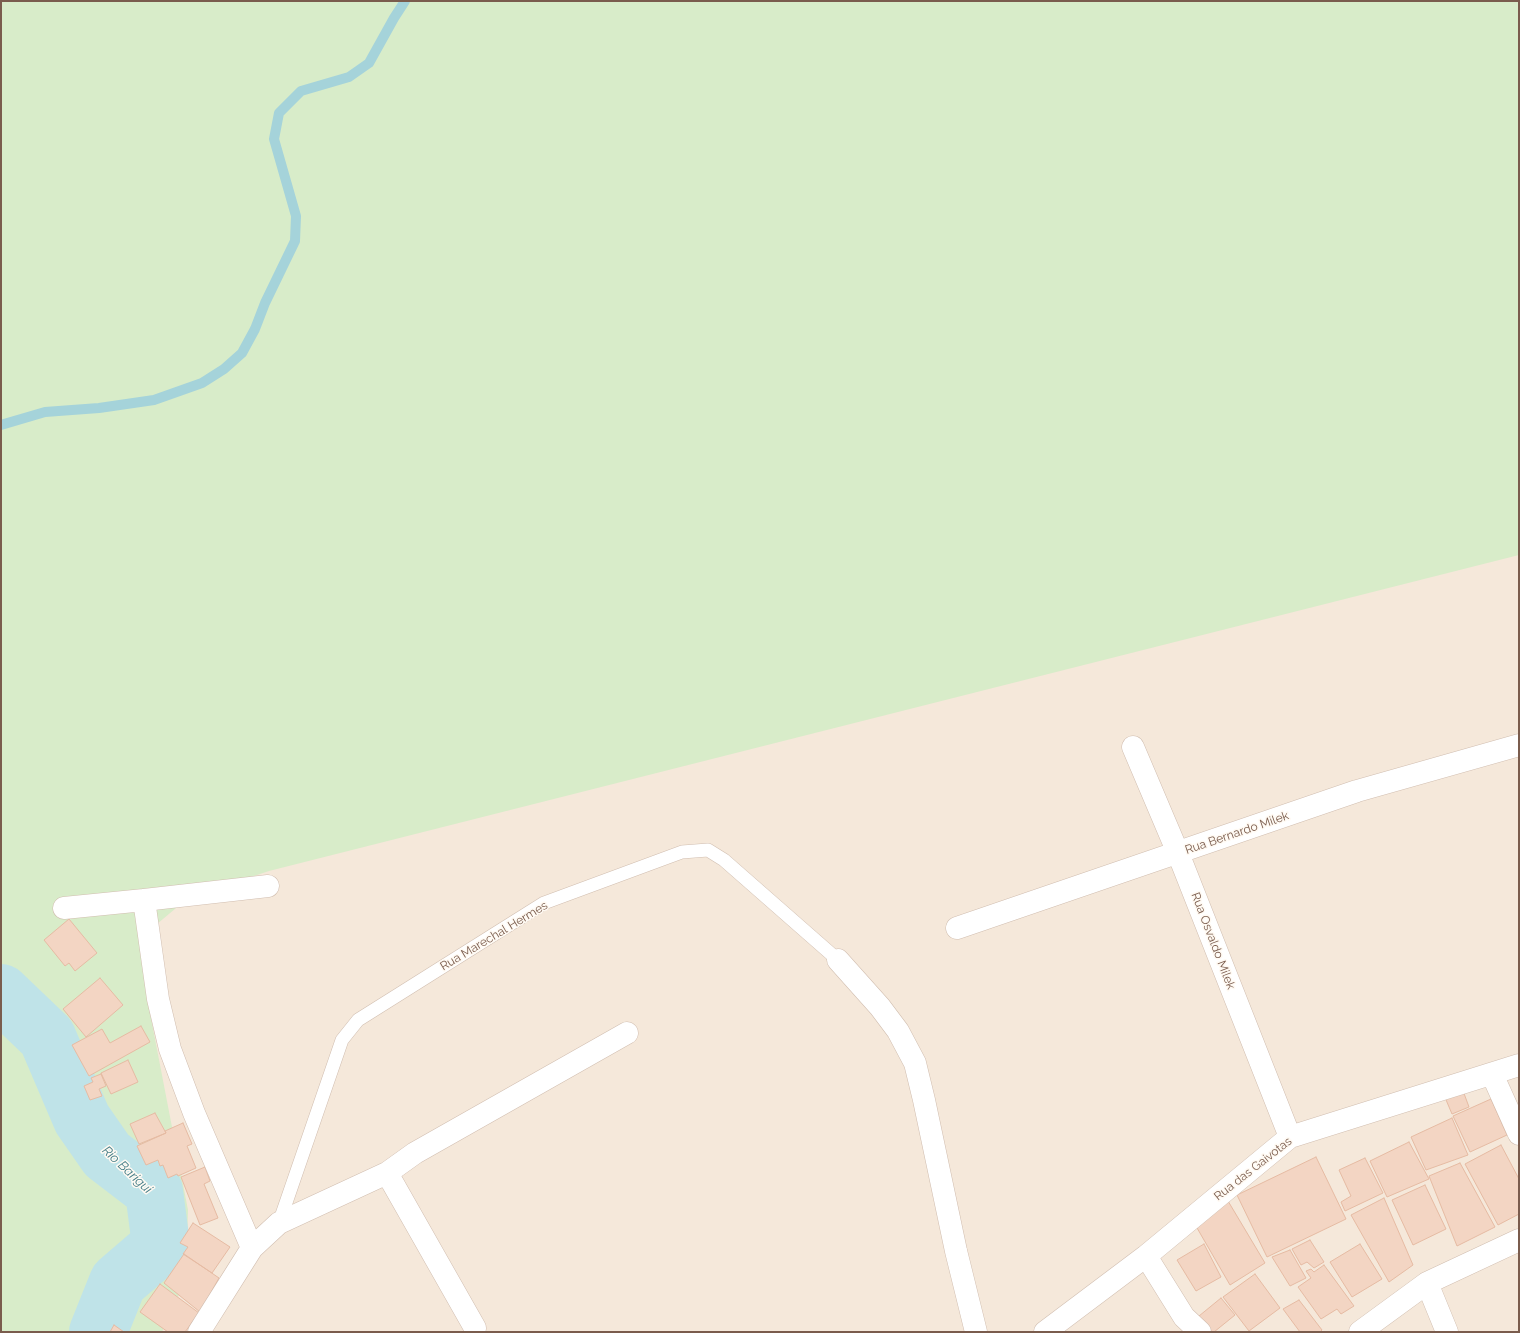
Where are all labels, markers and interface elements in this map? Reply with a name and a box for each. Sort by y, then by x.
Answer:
street label: Rua Bernardo Milek [1183,808,1291,858]
street label: Rua Osvaldo Milek [1188,890,1238,992]
street label: Rua Marechal Hermes [438,898,550,974]
street label: Rua das Gaivotas [1211,1134,1295,1204]
water label: Rio Barigui [99,1143,155,1197]

